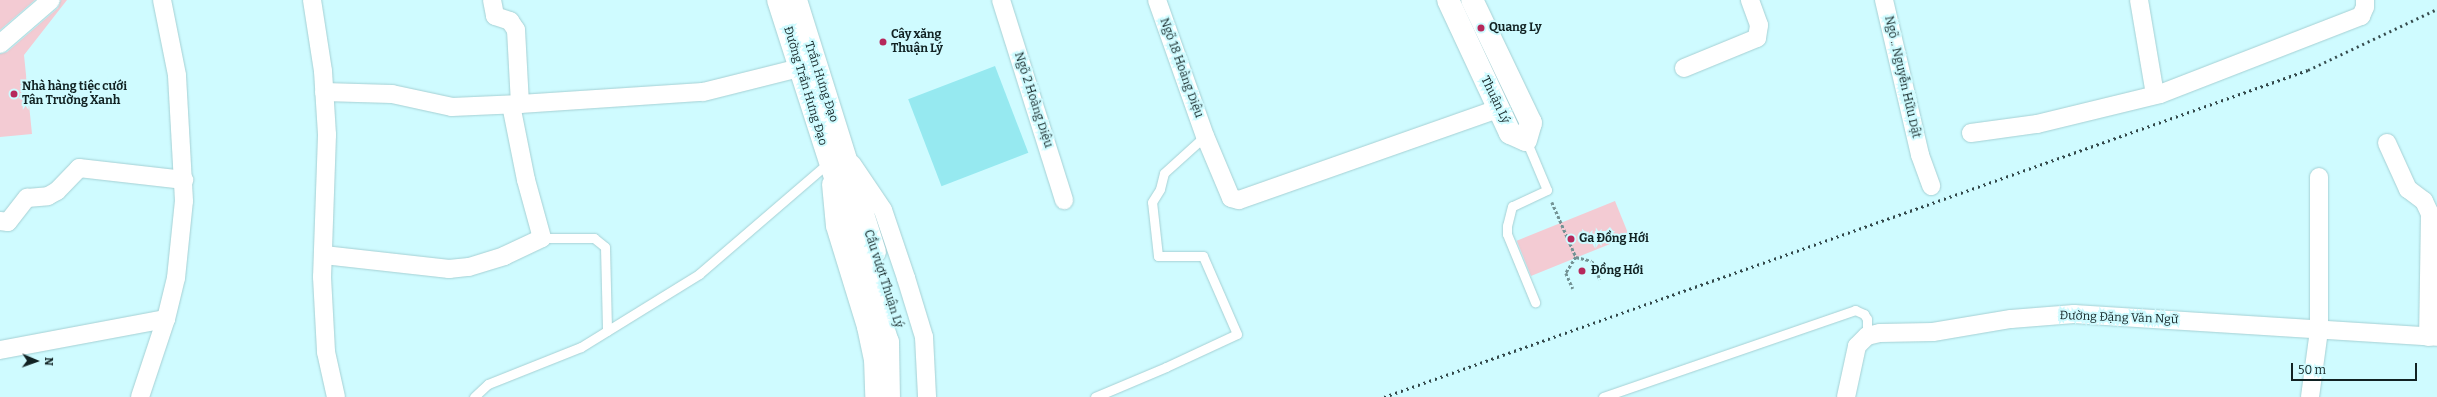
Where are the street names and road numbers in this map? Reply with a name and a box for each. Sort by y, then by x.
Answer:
street label: Ngõ .. Nguyễn Hữu Dật [1881,15,1923,139]
street label: Ngõ 18 Hoàng Diệu [1156,16,1206,120]
street label: Đường Trần Hưng Đạo [780,25,830,147]
street label: Trần Hưng Đạo [801,40,841,124]
street label: Ngõ 2 Hoàng Diệu [1011,50,1055,150]
street label: Thuận Lý [1477,74,1513,126]
street label: Cầu vượt Thuận Lý [860,228,906,330]
street label: Đường Đặng Văn Ngữ [2059,309,2179,327]

